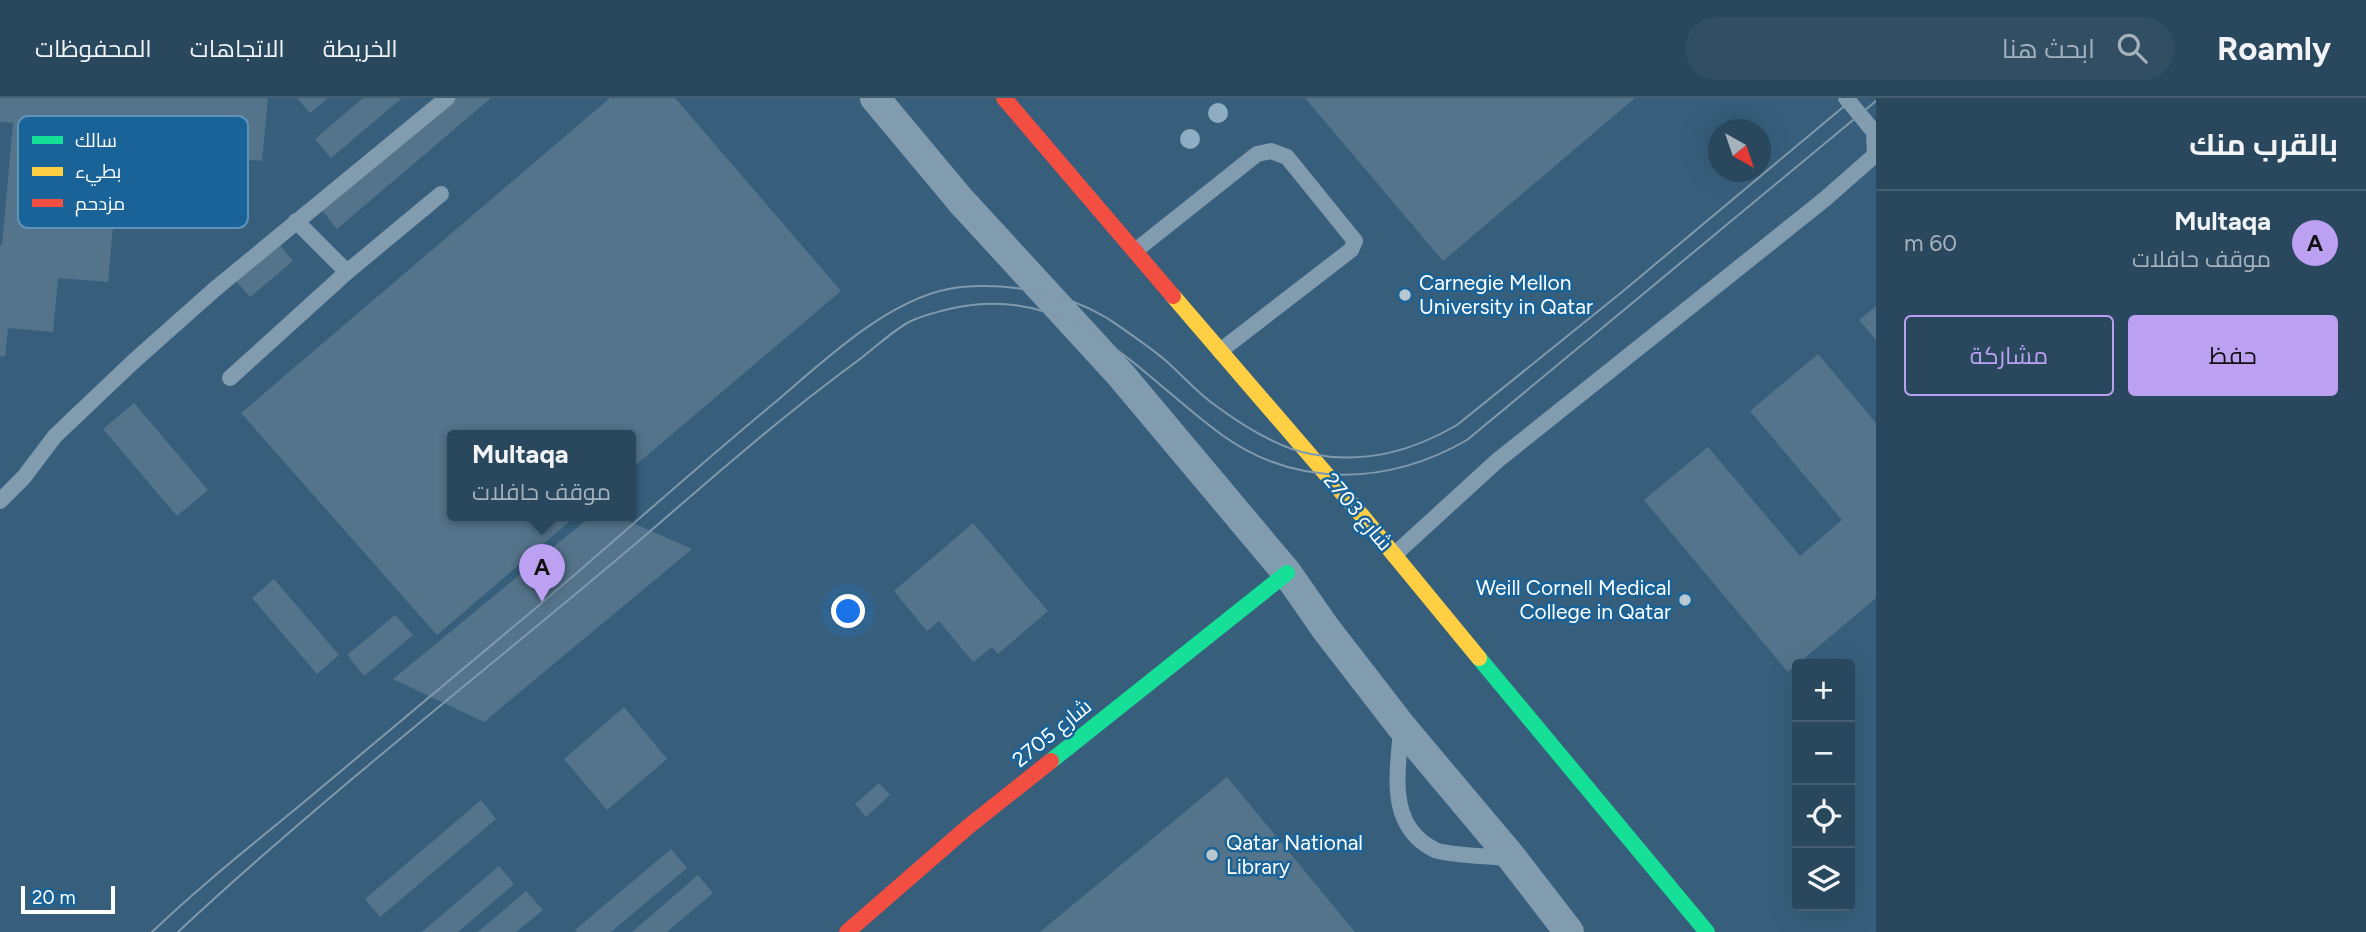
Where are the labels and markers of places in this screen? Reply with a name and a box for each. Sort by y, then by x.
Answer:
place label: Carnegie Mellon University in Qatar [1419,270,1593,319]
marker: Carnegie Mellon University in Qatar [1397,287,1413,303]
pin: A [519,544,565,602]
place label: Weill Cornell Medical College in Qatar [1476,575,1671,624]
marker: Weill Cornell Medical College in Qatar [1677,592,1693,608]
place label: Qatar National Library [1226,830,1363,879]
marker: Qatar National Library [1204,847,1220,863]

